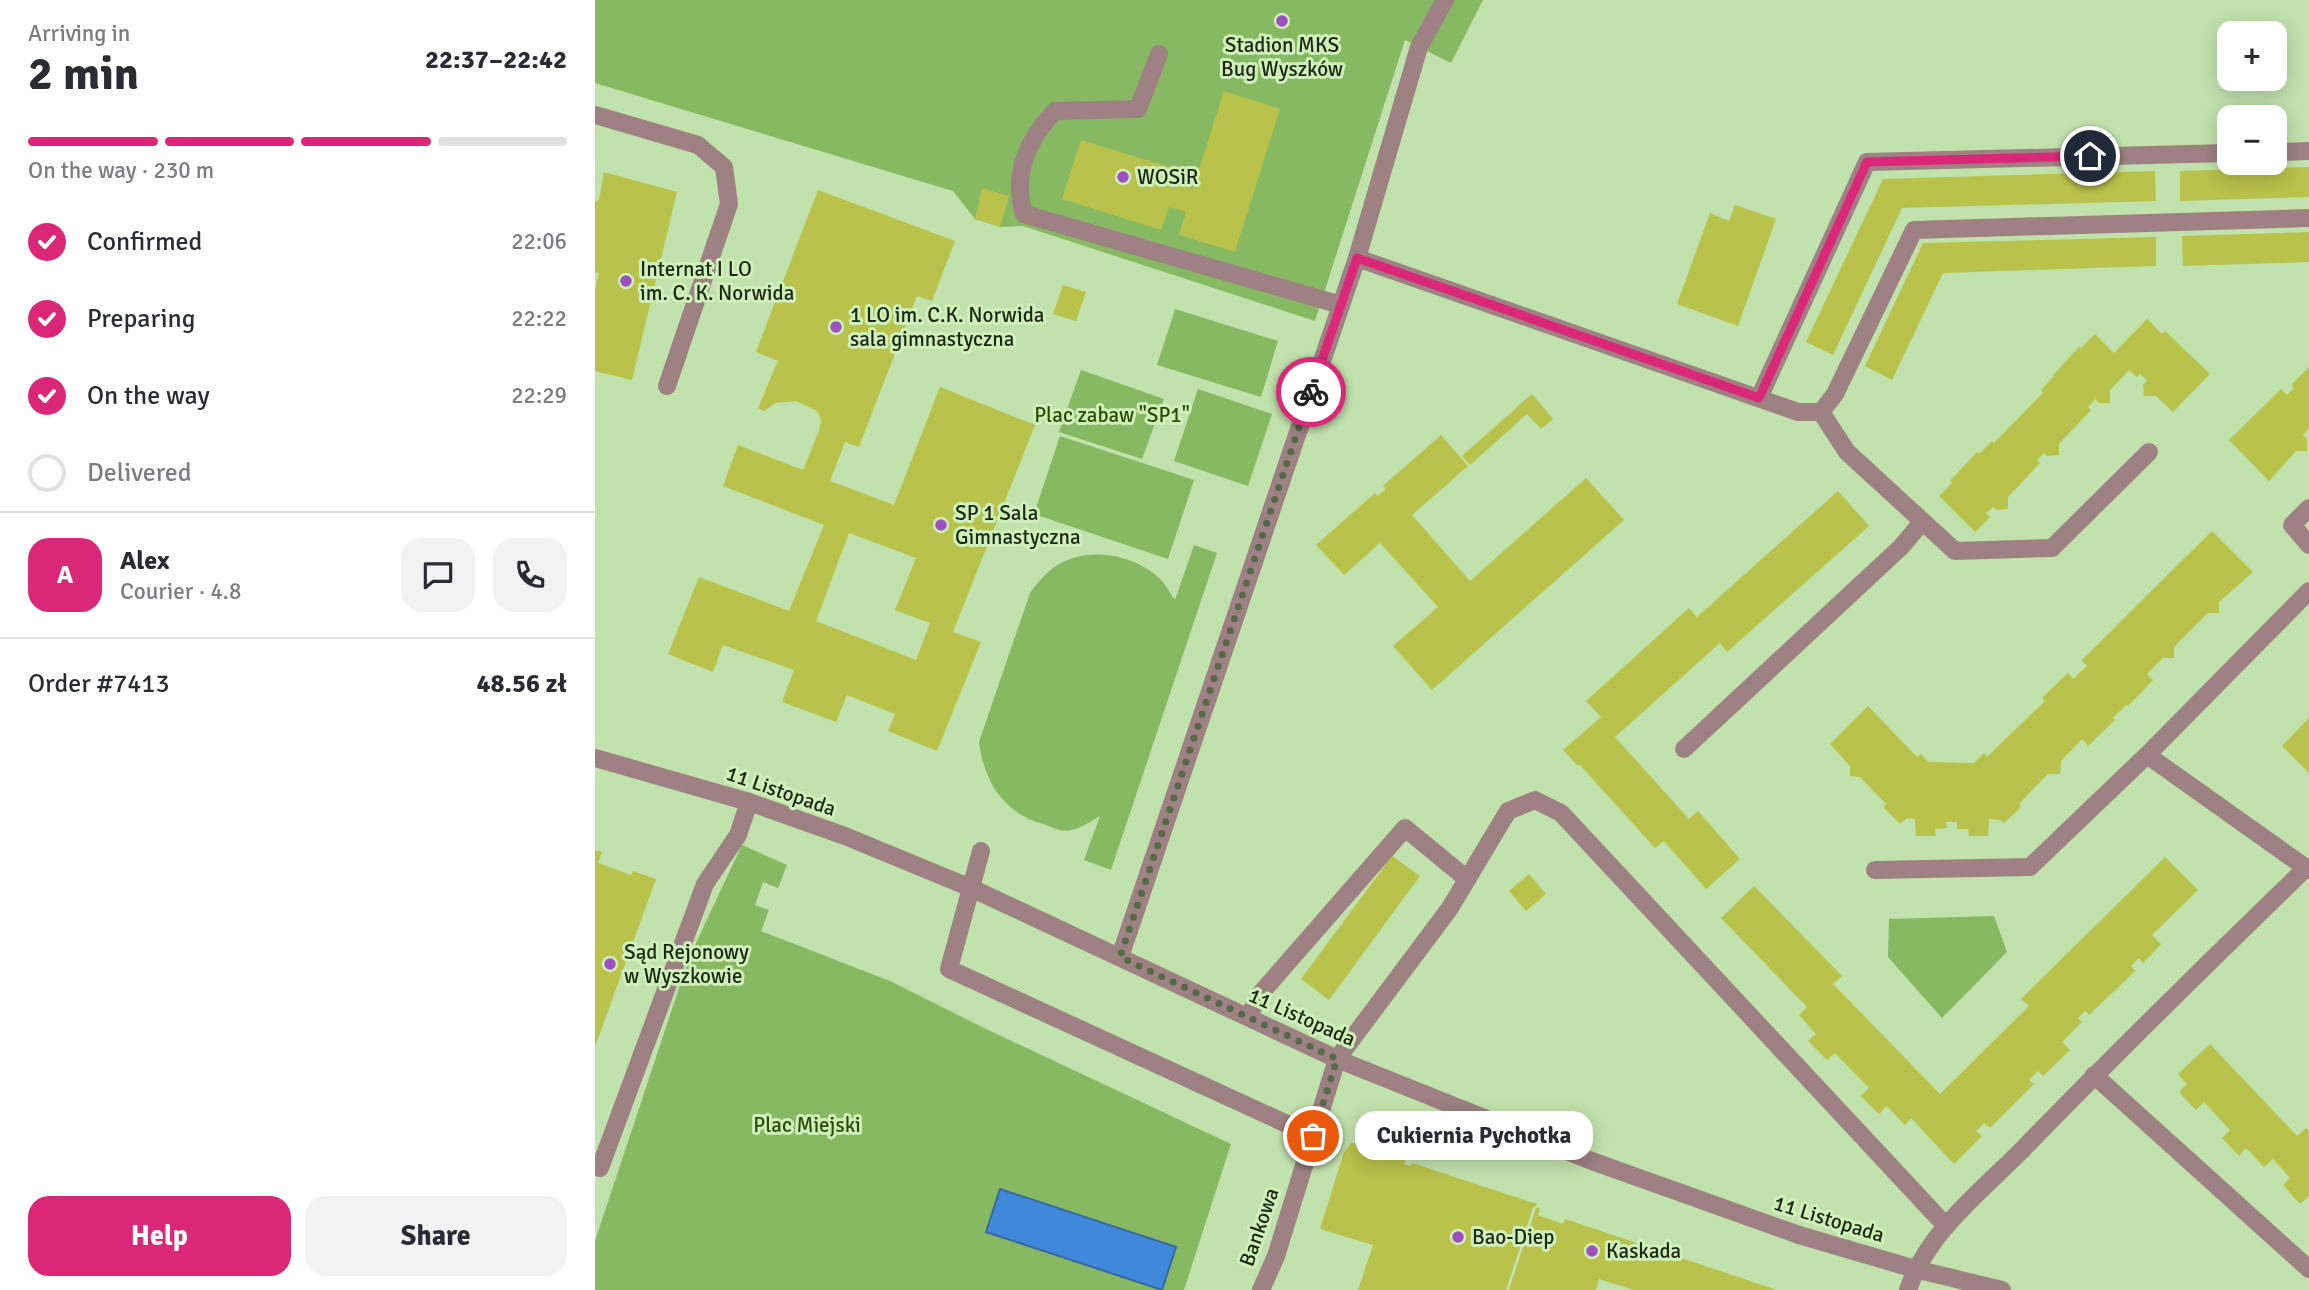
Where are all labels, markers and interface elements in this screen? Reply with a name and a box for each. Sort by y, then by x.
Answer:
marker: Stadion MKS Bug Wyszków [1274,13,1290,29]
text: Arriving in [28,19,130,48]
map controls [2217,21,2287,175]
button: + [2217,21,2287,91]
place label: Stadion MKS Bug Wyszków [1221,32,1343,82]
text: 22:37–22:42 [425,44,567,76]
text: 2 min [28,46,139,102]
button: − [2217,105,2287,175]
pin [2060,126,2120,186]
icon: home [2071,137,2109,175]
text: On the way · 230 m [28,156,214,185]
place label: WOSiR [1137,164,1198,190]
marker: WOSiR [1115,169,1131,185]
icon: check [28,223,66,261]
text: Confirmed [87,226,202,258]
text: 22:06 [511,227,567,256]
place label: Internat I LO im. C. K. Norwida [640,256,794,306]
marker: Internat I LO im. C. K. Norwida [618,273,634,289]
icon: check [28,300,66,338]
place label: 1 LO im. C.K. Norwida sala gimnastyczna [850,302,1045,352]
text: Preparing [87,303,195,335]
text: 22:22 [511,304,567,333]
marker: 1 LO im. C.K. Norwida sala gimnastyczna [828,319,844,335]
courier [1276,357,1346,427]
icon: bike [1292,373,1330,411]
icon: check [28,377,66,415]
text: On the way [87,380,210,412]
text: 22:29 [511,381,567,410]
park label: Plac zabaw "SP1" [1034,402,1190,428]
text: Delivered [87,457,192,489]
place label: SP 1 Sala Gimnastyczna [955,500,1081,550]
marker: SP 1 Sala Gimnastyczna [933,517,949,533]
button: chat [401,538,475,612]
button: phone [493,538,567,612]
text: Alex [120,545,170,577]
text: A [57,559,73,591]
text: Courier · 4.8 [120,577,241,606]
text: Order #7413 [28,668,169,700]
text: 48.56 zł [476,668,567,700]
street label: 11 Listopada [723,760,839,822]
place label: Sąd Rejonowy w Wyszkowie [624,939,749,989]
marker: Sąd Rejonowy w Wyszkowie [602,956,618,972]
street label: 11 Listopada [1244,982,1360,1052]
pin [1283,1106,1343,1166]
park label: Plac Miejski [753,1112,861,1138]
callout: Cukiernia Pychotka [1355,1112,1593,1160]
icon: bag [1294,1117,1332,1155]
text: Cukiernia Pychotka [1377,1121,1571,1150]
street label: Bankowa [1233,1184,1285,1270]
street label: 11 Listopada [1771,1190,1887,1248]
button: Help [28,1196,291,1276]
button: Share [305,1196,567,1276]
place label: Bao-Diep [1472,1224,1554,1250]
marker: Bao-Diep [1450,1229,1466,1245]
place label: Kaskada [1606,1238,1681,1264]
marker: Kaskada [1584,1243,1600,1259]

